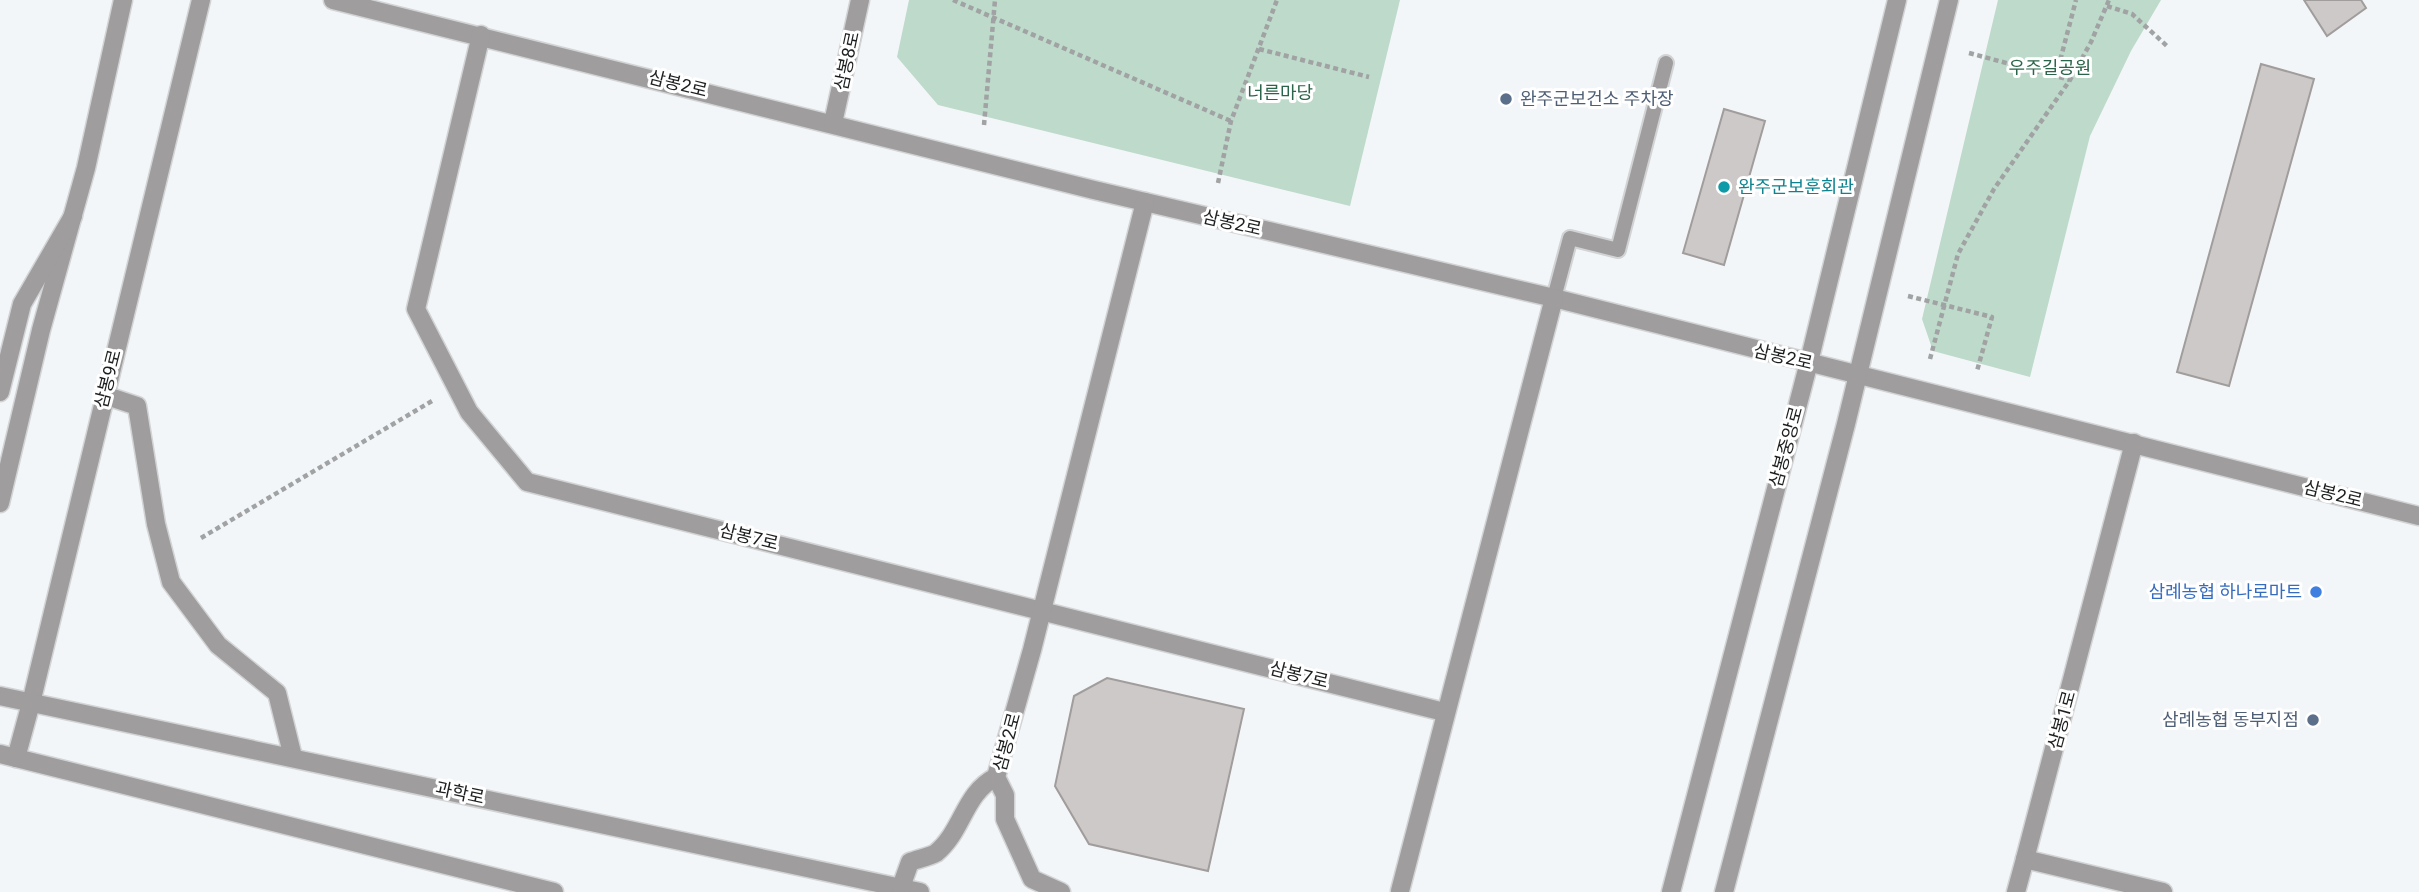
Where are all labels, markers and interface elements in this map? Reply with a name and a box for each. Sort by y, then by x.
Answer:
street label: 삼봉8로 [830,29,863,92]
park label: 우주길공원 [2009,57,2091,78]
street label: 삼봉2로 [647,66,710,101]
park label: 너른마당 [1247,82,1313,103]
place label: 완주군보건소 주차장 [1520,88,1674,109]
marker: 완주군보건소 주차장 [1498,91,1514,107]
place label: 완주군보훈회관 [1738,176,1854,197]
marker: 완주군보훈회관 [1716,179,1732,195]
street label: 삼봉2로 [1201,206,1264,239]
street label: 삼봉2로 [1752,340,1815,373]
street label: 삼봉9로 [90,347,125,410]
street label: 삼봉중앙로 [1765,404,1806,490]
street label: 삼봉2로 [2302,476,2365,511]
street label: 삼봉7로 [718,519,781,554]
place label: 삼례농협 하나로마트 [2148,581,2302,602]
marker: 삼례농협 하나로마트 [2308,584,2324,600]
street label: 삼봉7로 [1268,657,1331,692]
street label: 삼봉1로 [2044,688,2079,751]
place label: 삼례농협 동부지점 [2162,709,2299,730]
street label: 삼봉2로 [989,710,1024,773]
marker: 삼례농협 동부지점 [2305,712,2321,728]
street label: 과학로 [434,777,487,808]

